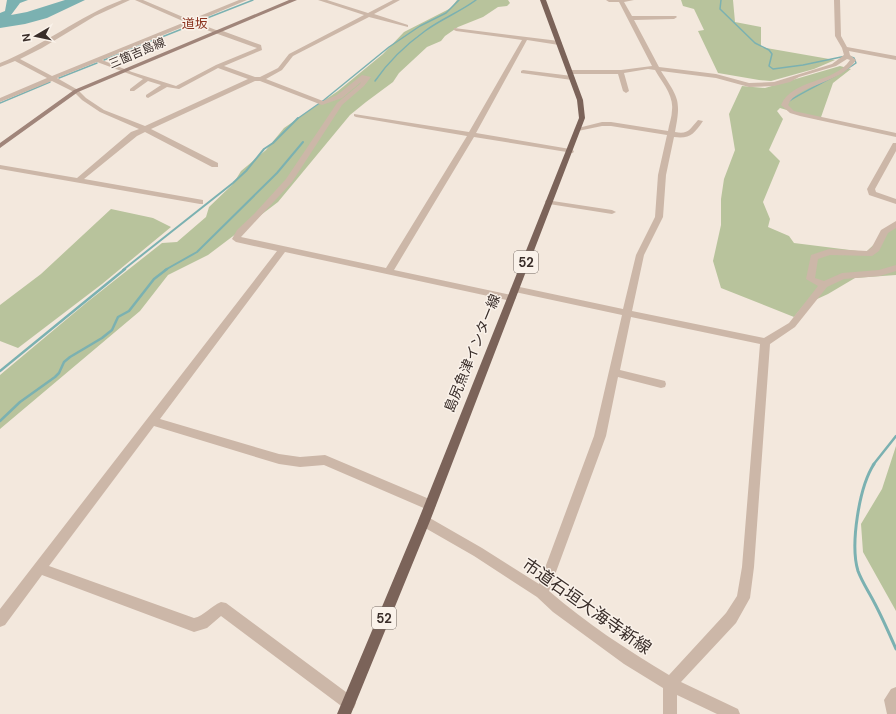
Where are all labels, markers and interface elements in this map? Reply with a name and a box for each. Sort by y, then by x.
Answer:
district label: 道坂 [182,15,208,32]
north arrow [16,16,56,56]
text: N [19,33,34,43]
street label: 三箇吉島線 [106,34,168,72]
road number: 52 [514,251,538,273]
street label: 島尻魚津インター線 [440,291,504,415]
street label: 市道石垣大海寺新線 [518,553,656,659]
road number: 52 [372,607,396,629]

